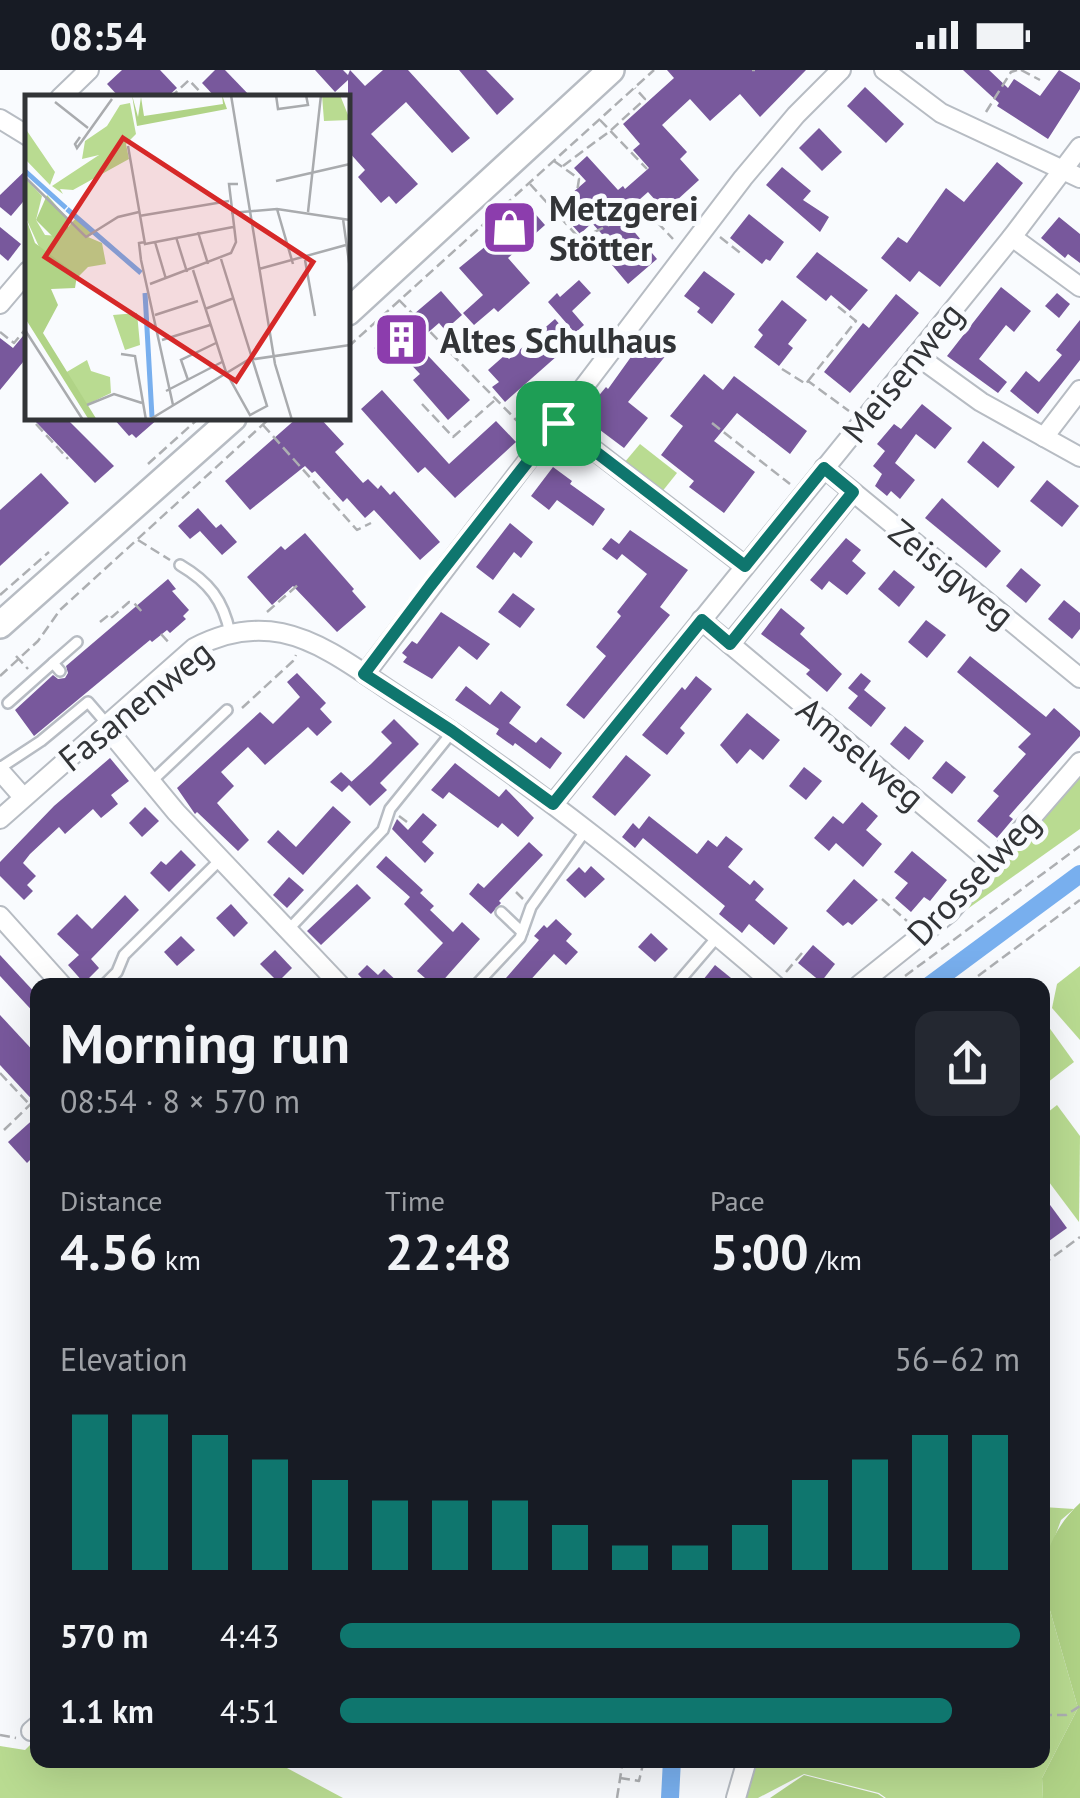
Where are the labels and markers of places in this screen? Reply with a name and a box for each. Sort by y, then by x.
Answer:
place label: Metzgerei Stötter [549,185,699,271]
shop icon: Metzgerei Stötter [480,198,540,258]
building icon: Altes Schulhaus [371,310,431,370]
place label: Altes Schulhaus [440,317,677,363]
pin [516,381,601,466]

